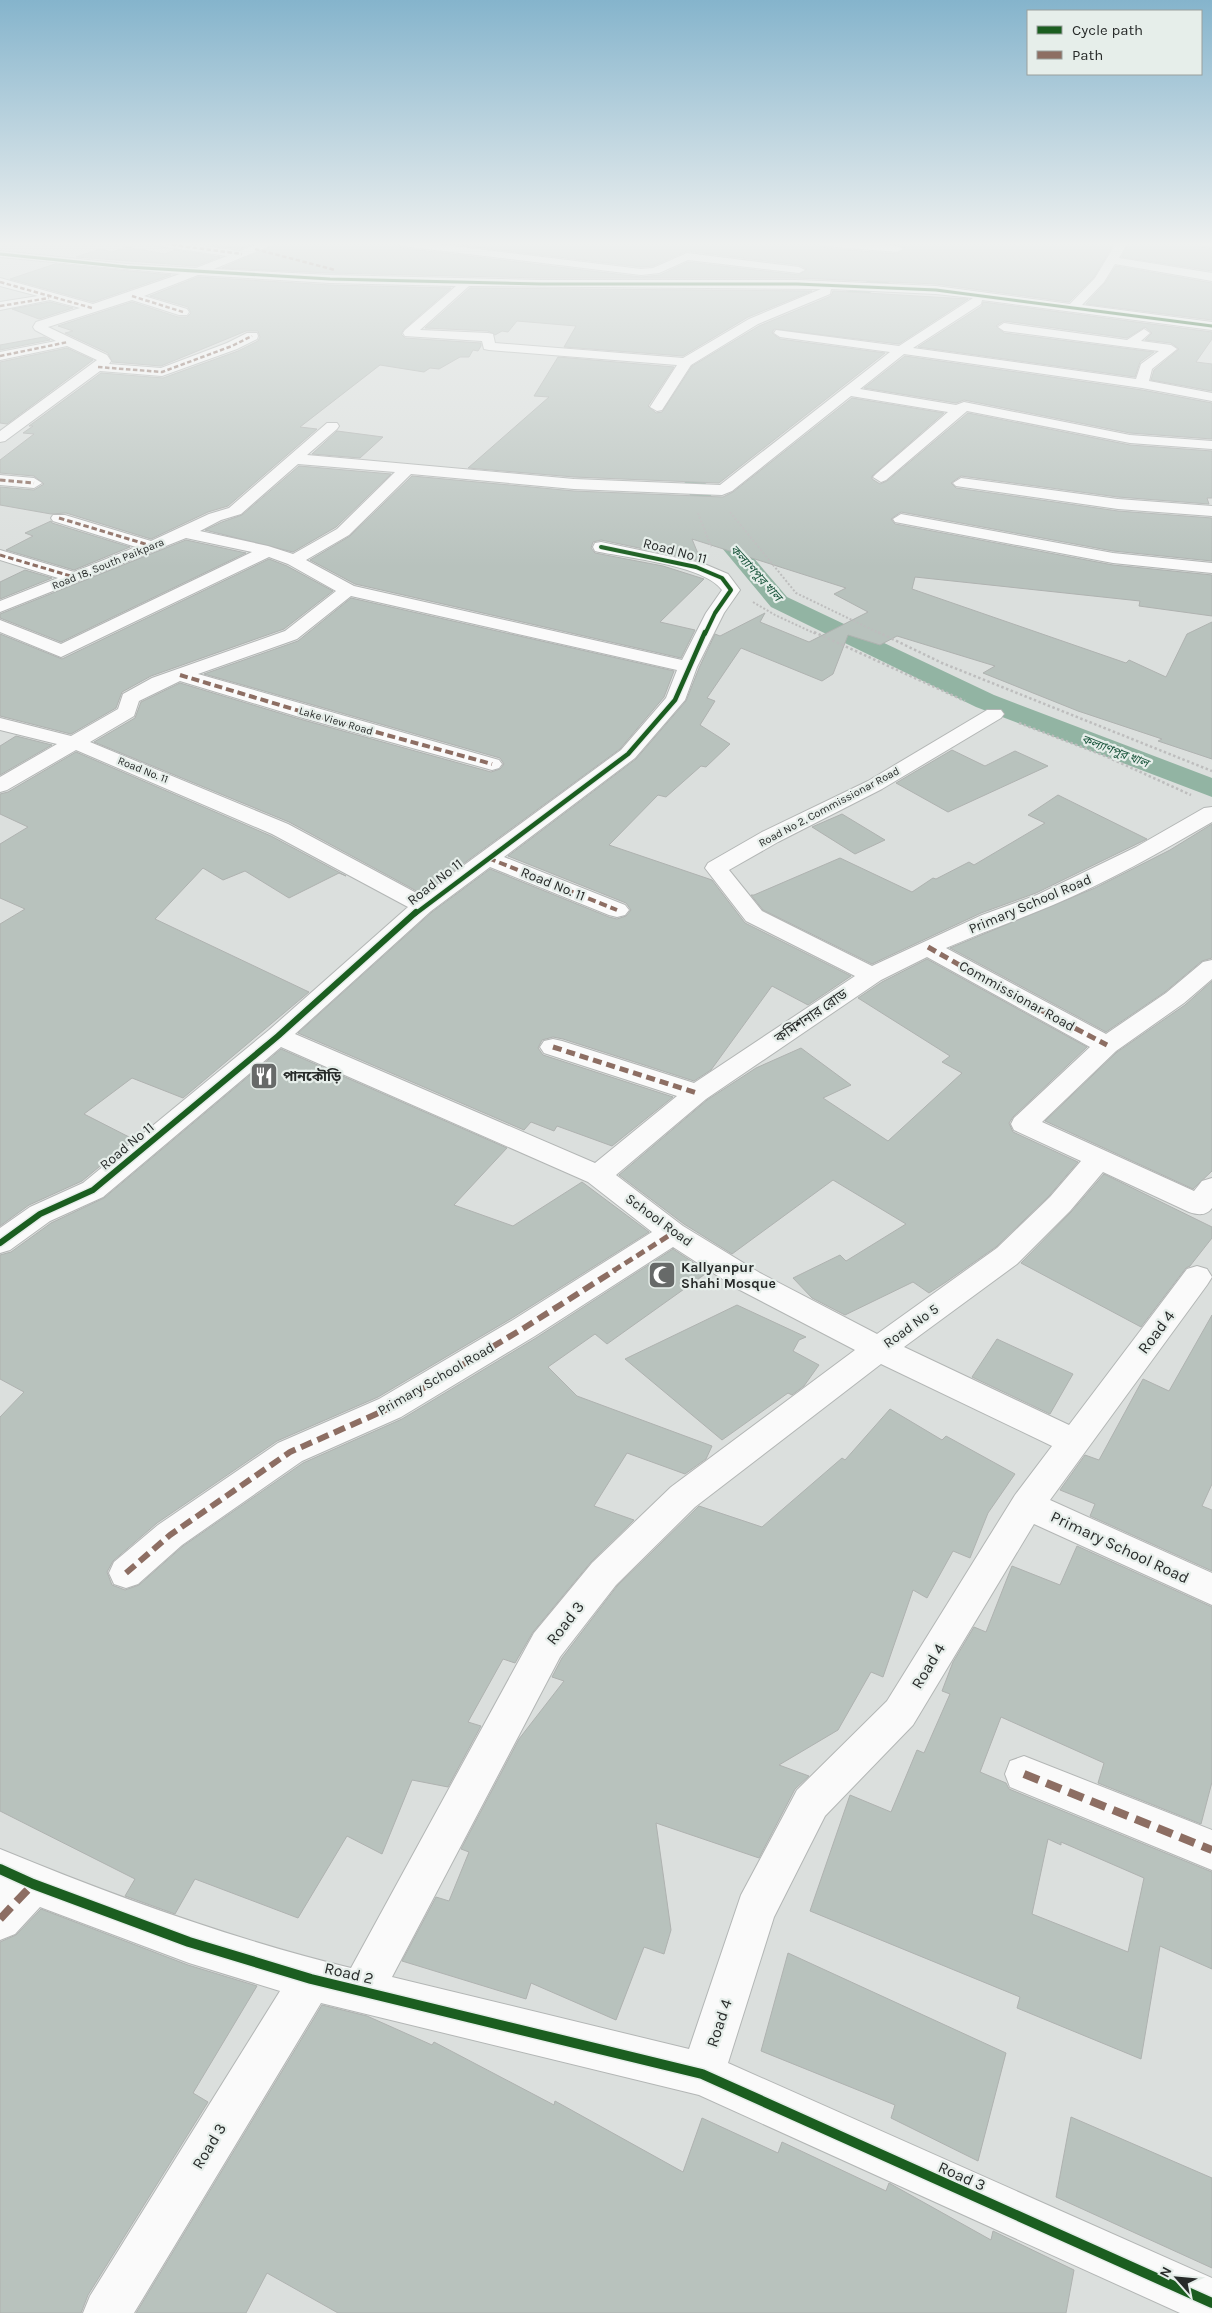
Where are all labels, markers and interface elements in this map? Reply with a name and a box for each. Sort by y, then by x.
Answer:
legend [1027,10,1202,75]
text: Cycle path [1072,21,1143,39]
text: Path [1072,46,1103,64]
street label: Road No 11 [641,534,709,568]
street label: Road 18, South Paikpara [50,535,166,593]
water label: কল্যাণপুর খাল [727,542,786,606]
street label: Lake View Road [297,704,375,738]
water label: কল্যাণপুর খাল [1080,732,1153,771]
street label: Road No. 11 [116,754,170,786]
street label: Road No 2, Commissionar Road [756,764,902,850]
street label: Road No 11 [404,855,466,909]
street label: Road No. 11 [518,863,588,905]
street label: Primary School Road [966,870,1094,938]
street label: Commissionar Road [956,957,1078,1035]
street label: কমিশনার রোড [771,985,851,1047]
restaurant icon: পানকৌড়ি [249,1061,279,1091]
place label: পানকৌড়ি [283,1068,342,1085]
street label: Road No 11 [97,1118,157,1174]
street label: School Road [622,1190,696,1250]
place label: Kallyanpur Shahi Mosque [681,1259,776,1292]
mosque icon: Kallyanpur Shahi Mosque [647,1260,677,1290]
street label: Road No 5 [880,1300,942,1352]
street label: Road 4 [1133,1306,1179,1358]
street label: Primary School Road [375,1339,497,1419]
street label: Primary School Road [1048,1507,1192,1587]
street label: Road 3 [542,1597,588,1649]
street label: Road 4 [907,1640,949,1692]
street label: Road 2 [323,1958,375,1988]
street label: Road 4 [702,1996,736,2050]
street label: Road 3 [188,2120,230,2172]
street label: Road 3 [935,2157,989,2195]
north arrow [1152,2253,1202,2303]
text: N [1156,2264,1176,2281]

